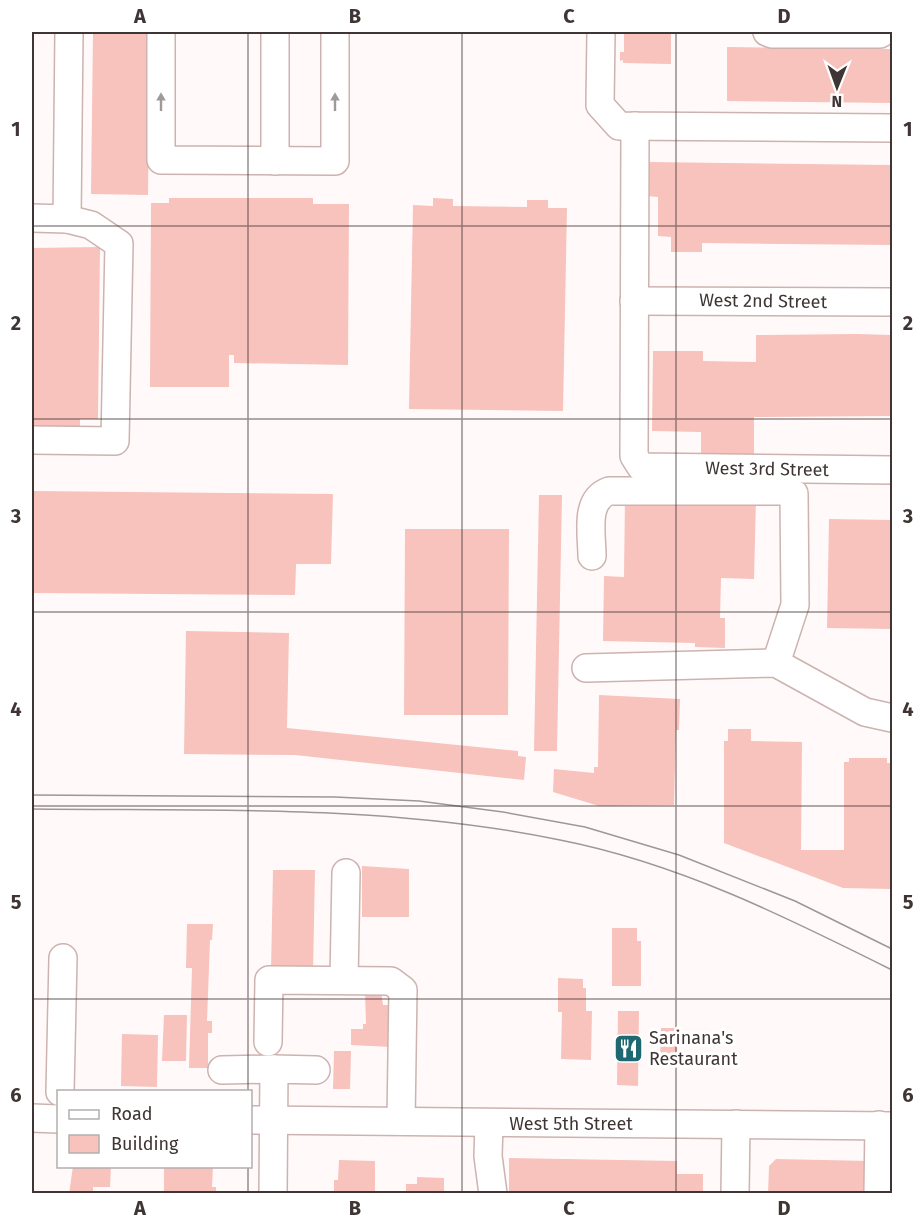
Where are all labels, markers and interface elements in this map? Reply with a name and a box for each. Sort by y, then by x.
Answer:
text: A [133,4,147,28]
text: B [349,4,361,28]
text: C [563,4,575,28]
text: D [777,4,791,28]
north arrow [807,57,867,117]
one-way arrow [156,92,166,111]
text: N [831,92,842,111]
one-way arrow [330,93,340,112]
text: 1 [11,117,21,141]
text: 1 [903,117,913,141]
street label: West 2nd Street [699,289,828,313]
text: 2 [11,311,21,335]
text: 2 [903,311,913,335]
street label: West 3rd Street [705,457,830,481]
text: 3 [10,504,21,528]
text: 3 [902,504,913,528]
text: 4 [10,697,22,721]
text: 4 [902,697,914,721]
text: 5 [11,890,22,914]
text: 5 [903,890,914,914]
place label: Sarinana's Restaurant [649,1027,738,1070]
restaurant icon: Sarinana's Restaurant [612,1032,644,1064]
text: 6 [10,1083,22,1107]
text: 6 [902,1083,914,1107]
legend [57,1090,252,1168]
text: Road [111,1103,153,1125]
street label: West 5th Street [509,1113,633,1135]
text: Building [111,1133,179,1155]
text: A [133,1196,147,1220]
text: B [349,1196,361,1220]
text: C [563,1196,575,1220]
text: D [777,1196,791,1220]

